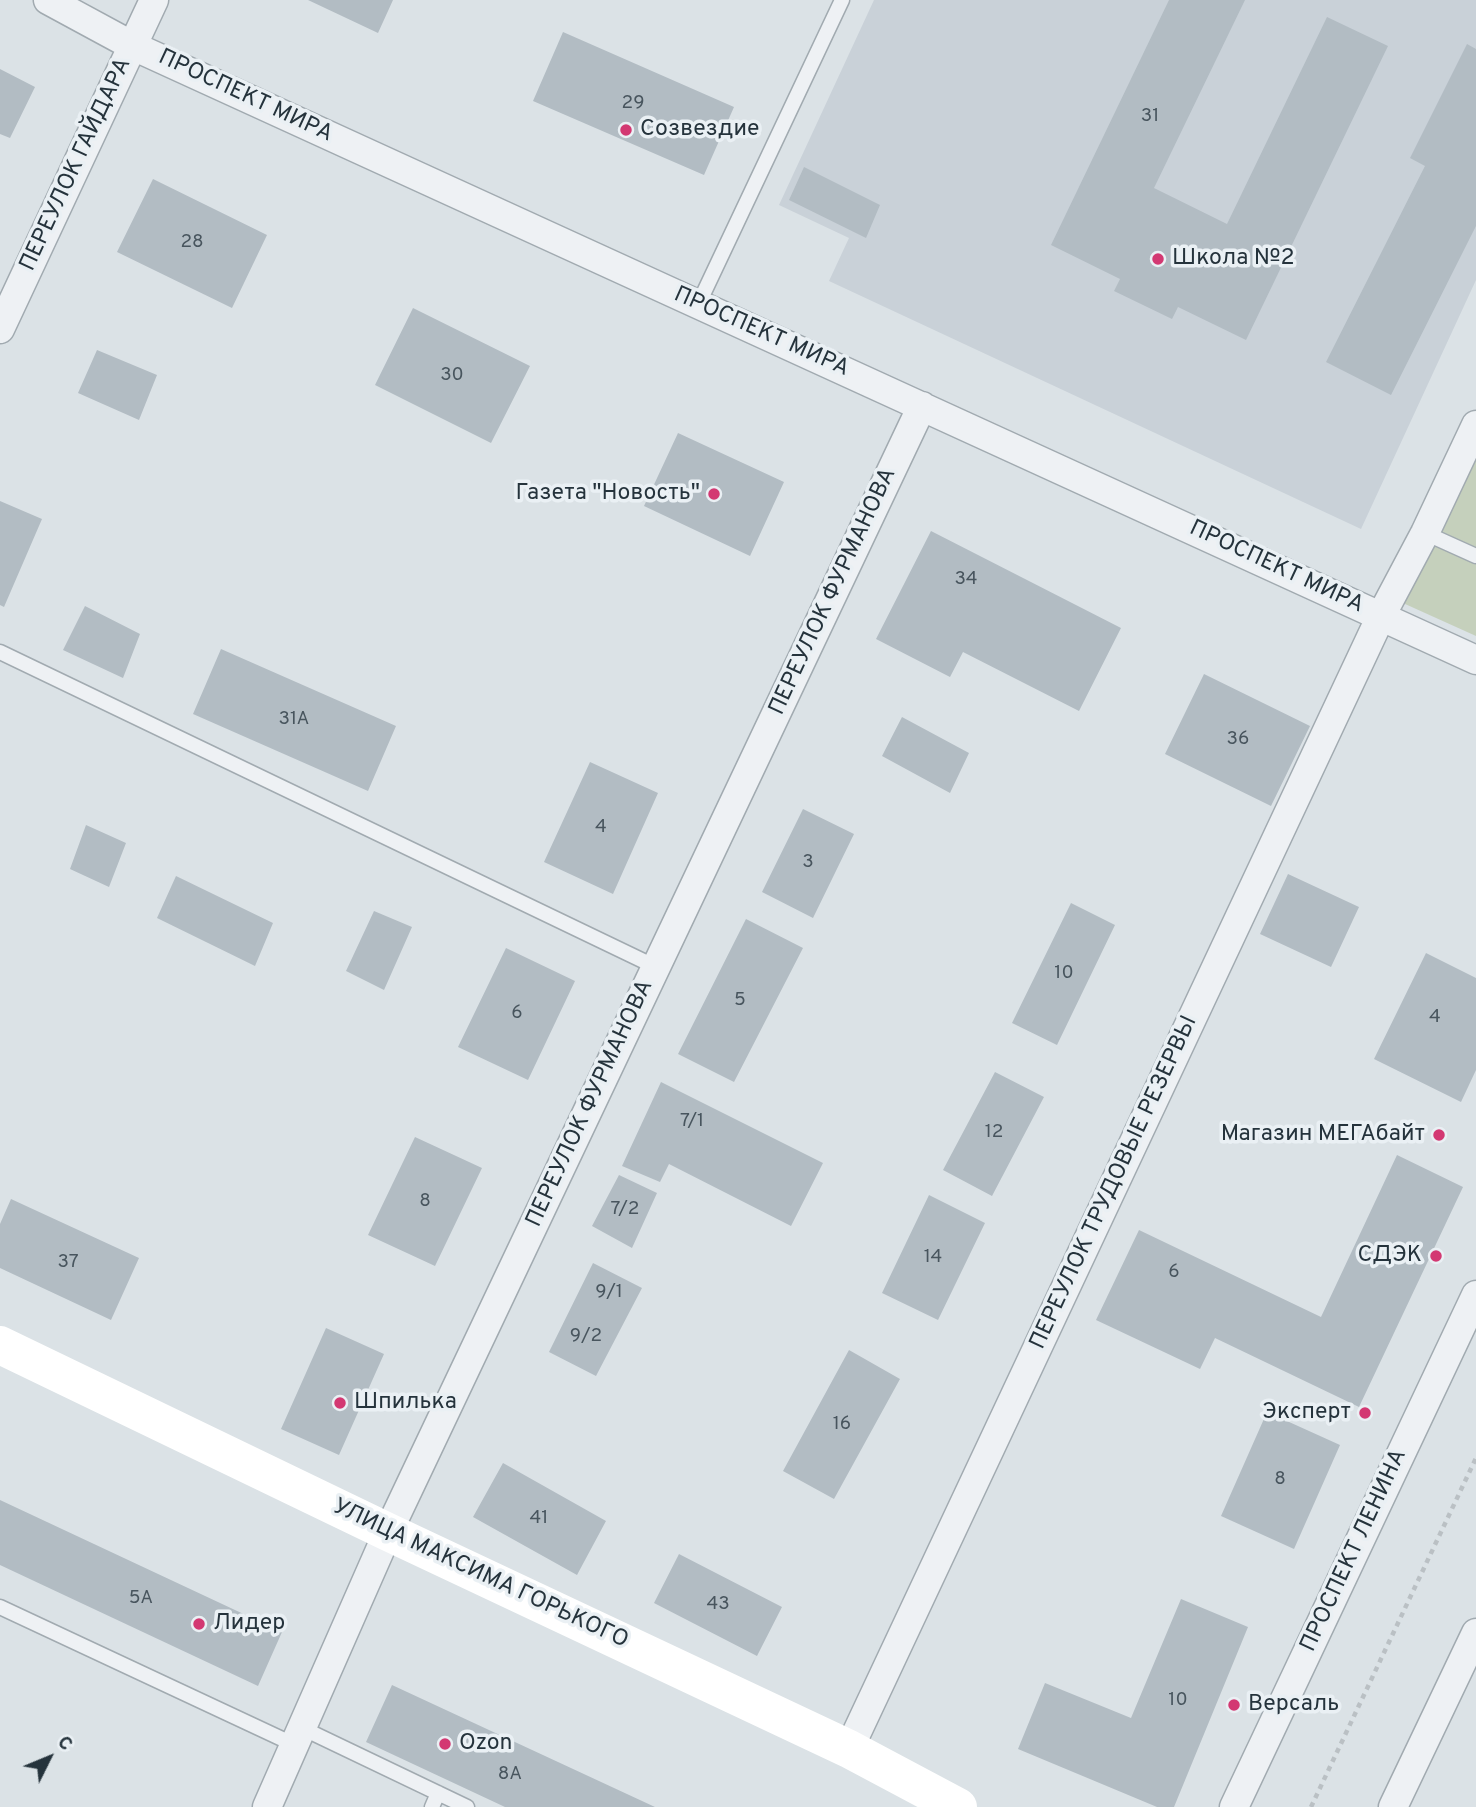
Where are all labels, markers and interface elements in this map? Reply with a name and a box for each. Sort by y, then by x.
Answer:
street label: ПРОСПЕКТ МИРА [153,45,337,149]
street label: ПЕРЕУЛОК ГАЙДАРА [15,54,139,276]
house number: 29 [622,93,644,115]
house number: 31 [1141,106,1159,128]
place label: Созвездие [640,116,759,144]
marker: Созвездие [618,122,634,138]
house number: 28 [180,232,204,254]
place label: Школа №2 [1172,245,1294,273]
marker: Школа №2 [1150,251,1166,267]
street label: ПРОСПЕКТ МИРА [669,282,853,384]
house number: 30 [440,365,464,387]
street label: ПЕРЕУЛОК ФУРМАНОВА [765,464,903,720]
place label: Газета "Новость" [515,480,700,508]
marker: Газета "Новость" [706,486,722,502]
street label: ПРОСПЕКТ МИРА [1184,516,1368,620]
house number: 34 [954,569,978,591]
house number: 31А [279,709,309,731]
house number: 36 [1227,729,1249,751]
house number: 4 [595,817,607,839]
house number: 3 [802,852,814,874]
house number: 10 [1054,963,1074,985]
street label: ПЕРЕУЛОК ФУРМАНОВА [522,976,660,1232]
house number: 5 [734,990,746,1012]
house number: 6 [511,1003,523,1025]
house number: 4 [1429,1007,1441,1029]
street label: ПЕРЕУЛОК ТРУДОВЫЕ РЕЗЕРВЫ [1025,1012,1205,1354]
house number: 7/1 [680,1111,704,1133]
place label: Магазин МЕГАбайт [1221,1121,1425,1149]
house number: 12 [985,1122,1003,1144]
marker: Магазин МЕГАбайт [1431,1127,1447,1143]
house number: 8 [419,1191,431,1213]
house number: 7/2 [611,1199,639,1221]
place label: СДЭК [1357,1242,1422,1270]
house number: 14 [924,1247,942,1269]
marker: СДЭК [1428,1248,1444,1264]
house number: 37 [57,1252,79,1274]
house number: 6 [1168,1262,1180,1284]
house number: 9/1 [595,1282,623,1304]
house number: 9/2 [570,1326,602,1348]
place label: Шпилька [354,1389,457,1417]
marker: Шпилька [332,1395,348,1411]
place label: Эксперт [1262,1399,1351,1427]
marker: Эксперт [1357,1405,1373,1421]
house number: 16 [833,1414,851,1436]
street label: ПРОСПЕКТ ЛЕНИНА [1296,1445,1414,1657]
house number: 8 [1274,1469,1286,1491]
street label: УЛИЦА МАКСИМА ГОРЬКОГО [328,1494,632,1656]
house number: 41 [530,1508,548,1530]
house number: 5А [129,1588,153,1610]
house number: 43 [706,1594,730,1616]
place label: Лидер [213,1610,285,1638]
marker: Лидер [191,1616,207,1632]
house number: 10 [1168,1690,1188,1712]
place label: Версаль [1248,1691,1339,1719]
marker: Версаль [1226,1697,1242,1713]
north arrow [14,1723,84,1793]
place label: Ozon [459,1730,512,1758]
text: С [51,1731,77,1756]
marker: Ozon [437,1736,453,1752]
house number: 8А [498,1764,522,1786]

